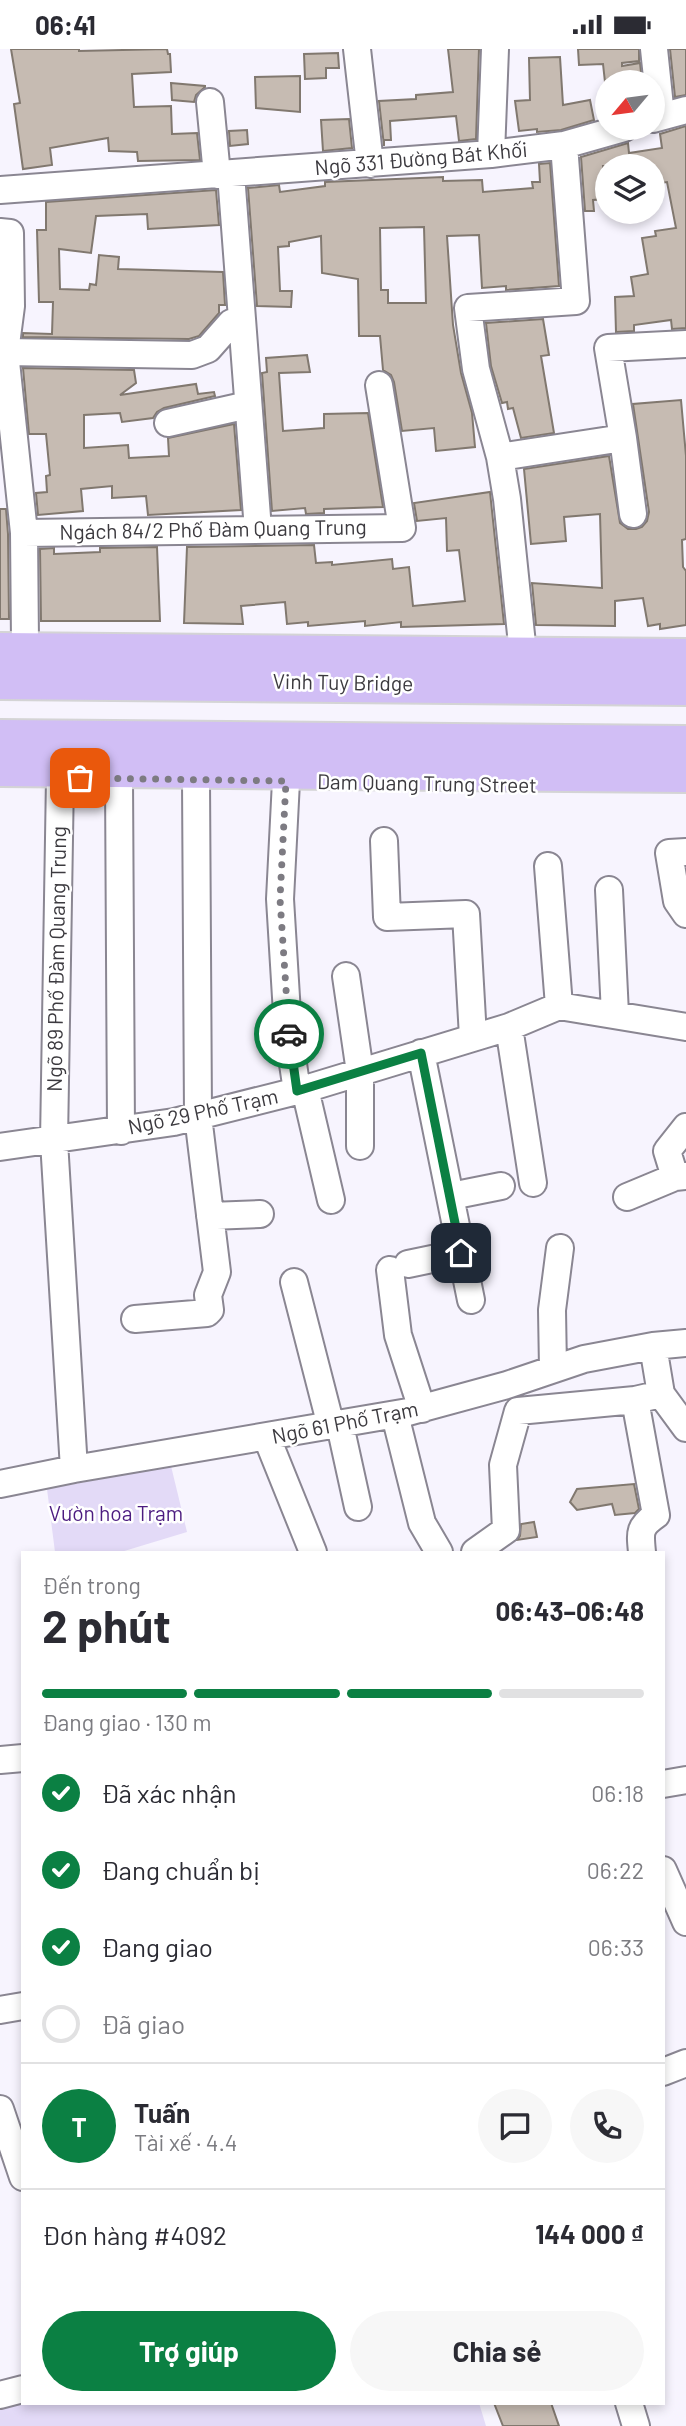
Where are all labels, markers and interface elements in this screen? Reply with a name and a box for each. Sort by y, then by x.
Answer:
text: 06:41 [35,9,96,40]
north arrow [595,70,665,140]
map controls [595,70,665,224]
street label: Ngõ 331 Đường Bát Khối [313,136,528,179]
button: layers [595,154,665,224]
street label: Ngách 84/2 Phố Đàm Quang Trung [59,513,367,544]
street label: Vinh Tuy Bridge [272,668,414,695]
pin [50,748,110,808]
icon: bag [61,759,99,797]
street label: Dam Quang Trung Street [317,768,537,797]
street label: Ngõ 89 Phố Đàm Quang Trung [41,826,70,1092]
courier [254,999,324,1069]
icon: car [270,1015,308,1053]
street label: Ngõ 29 Phố Trạm [125,1082,280,1139]
pin [431,1223,491,1283]
icon: home [442,1234,480,1272]
street label: Ngõ 61 Phố Trạm [269,1395,420,1448]
park label: Vườn hoa Trạm [49,1500,183,1525]
text: Đến trong [42,1571,141,1599]
text: 06:43–06:48 [496,1595,644,1626]
text: 2 phút [42,1597,171,1652]
text: Đang giao · 130 m [42,1708,212,1736]
icon: check [42,1774,80,1812]
text: Đã xác nhận [101,1777,237,1808]
text: 06:18 [591,1779,644,1807]
icon: check [42,1851,80,1889]
text: Đang chuẩn bị [101,1854,260,1885]
text: 06:22 [587,1856,644,1884]
icon: check [42,1928,80,1966]
text: Đang giao [101,1931,213,1962]
text: 06:33 [588,1933,644,1961]
text: Đã giao [101,2008,185,2039]
button: chat [478,2089,552,2163]
button: phone [570,2089,644,2163]
text: Tuấn [134,2097,190,2128]
text: T [71,2111,87,2142]
text: Tài xế · 4.4 [134,2128,237,2156]
text: 144 000 ₫ [535,2218,644,2249]
text: Đơn hàng #4092 [42,2219,227,2250]
button: Trợ giúp [42,2311,336,2391]
button: Chia sẻ [350,2311,644,2391]

